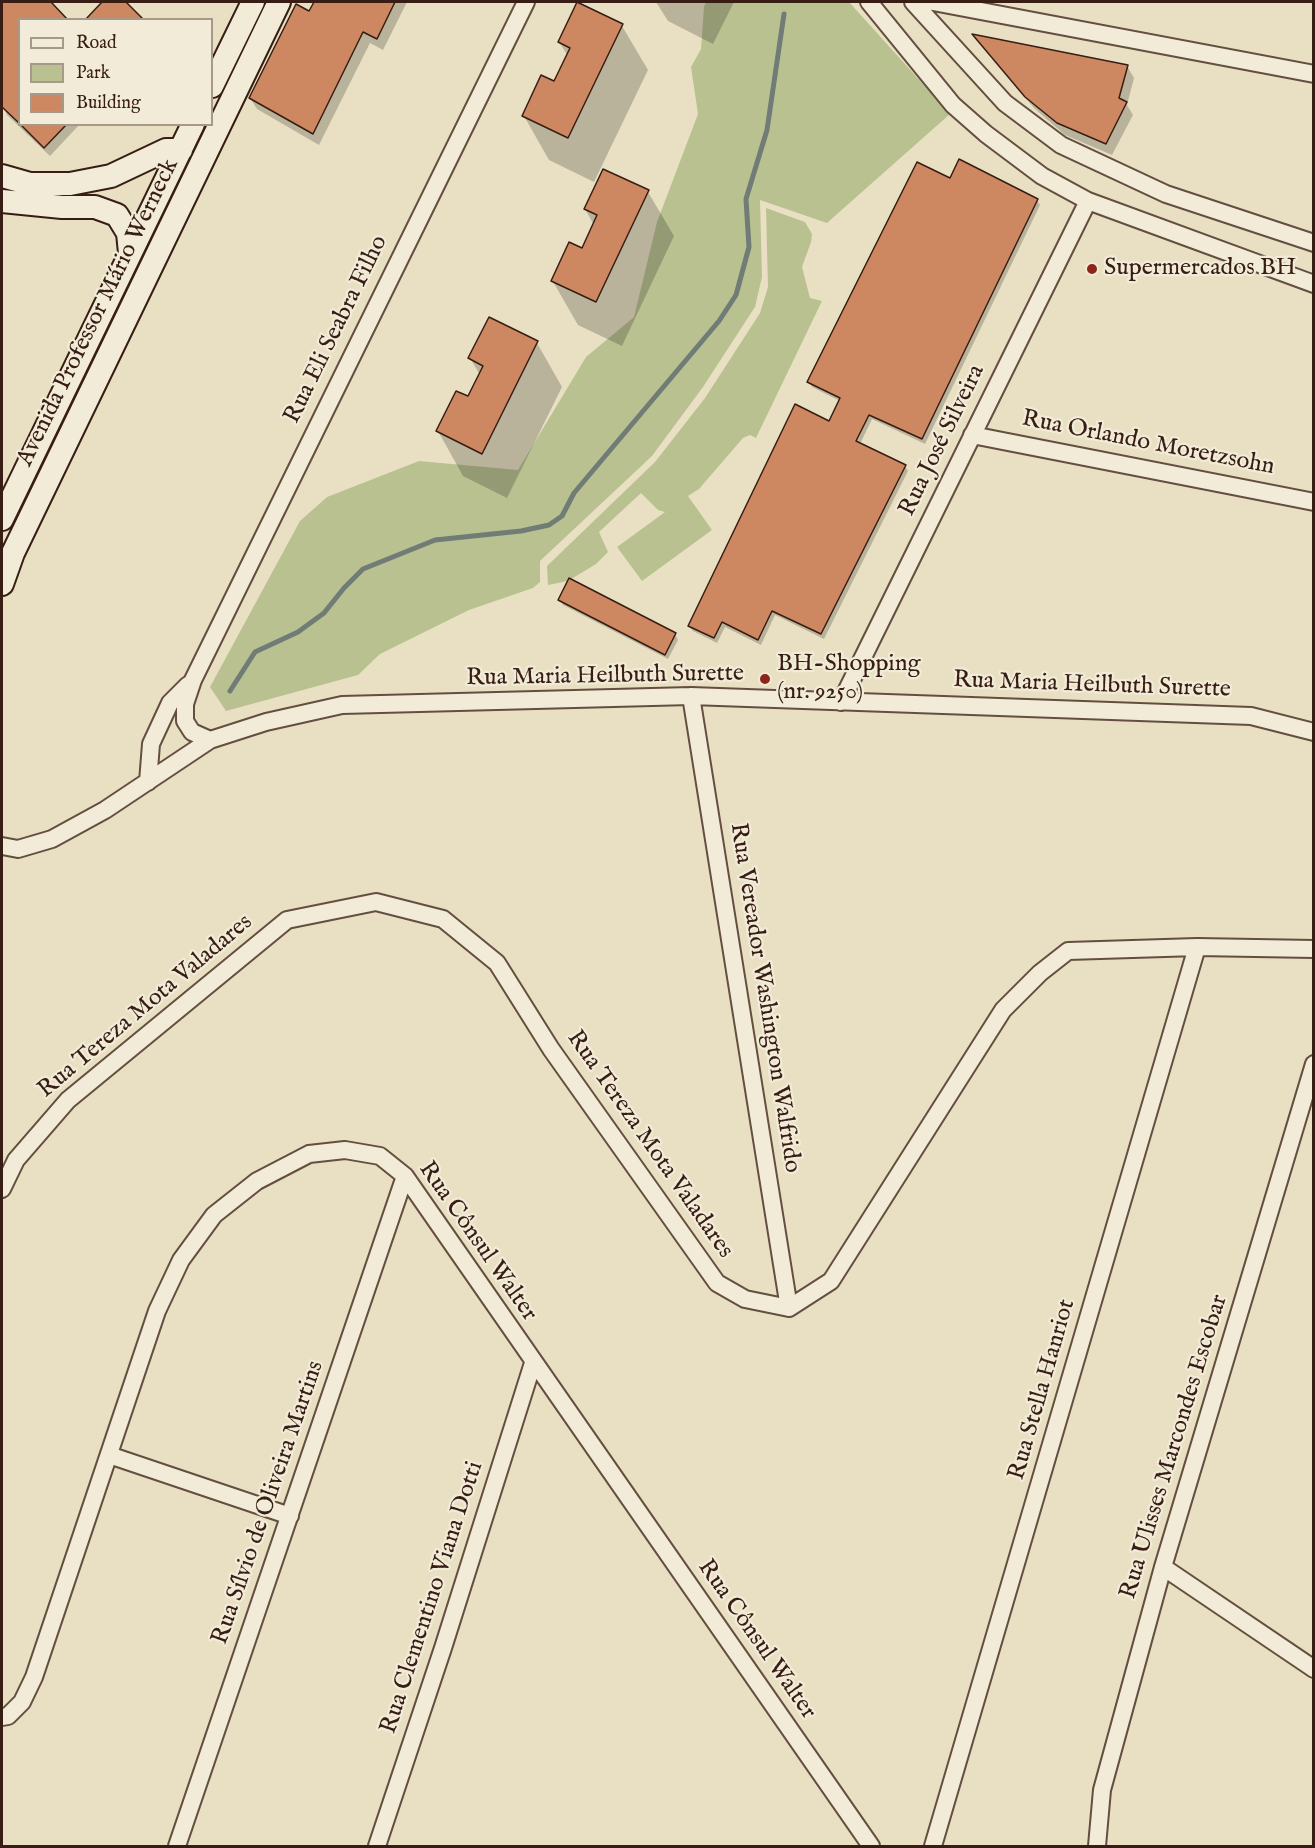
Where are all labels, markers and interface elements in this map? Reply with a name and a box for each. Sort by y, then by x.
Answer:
legend [18,18,213,126]
text: Road [76,32,117,55]
text: Park [76,62,110,85]
text: Building [76,92,141,115]
street label: Avenida Professor Mário Werneck [12,155,186,471]
street label: Rua Eli Seabra Filho [279,231,395,429]
place label: Supermercados BH [1104,255,1296,283]
marker: Supermercados BH [1085,262,1099,276]
street label: Rua José Silveira [894,360,992,522]
street label: Rua Orlando Moretzsohn [1019,405,1277,483]
place label: BH-Shopping (nr. 9250) [777,651,921,707]
street label: Rua Maria Heilbuth Surette [466,660,744,694]
street label: Rua Maria Heilbuth Surette [953,667,1231,705]
marker: BH-Shopping (nr. 9250) [758,672,772,686]
street label: Rua Vereador Washington Walfrido [722,821,806,1175]
street label: Rua Tereza Mota Valadares [33,909,259,1105]
street label: Rua Tereza Mota Valadares [559,1026,739,1264]
street label: Rua Cônsul Walter [411,1157,543,1327]
street label: Rua Ulisses Marcondes Escobar [1115,1291,1235,1603]
street label: Rua Stella Hanriot [1003,1296,1083,1484]
street label: Rua Sílvio de Oliveira Martins [207,1357,331,1649]
street label: Rua Clementino Viana Dotti [375,1458,491,1738]
street label: Rua Cônsul Walter [690,1555,822,1725]

